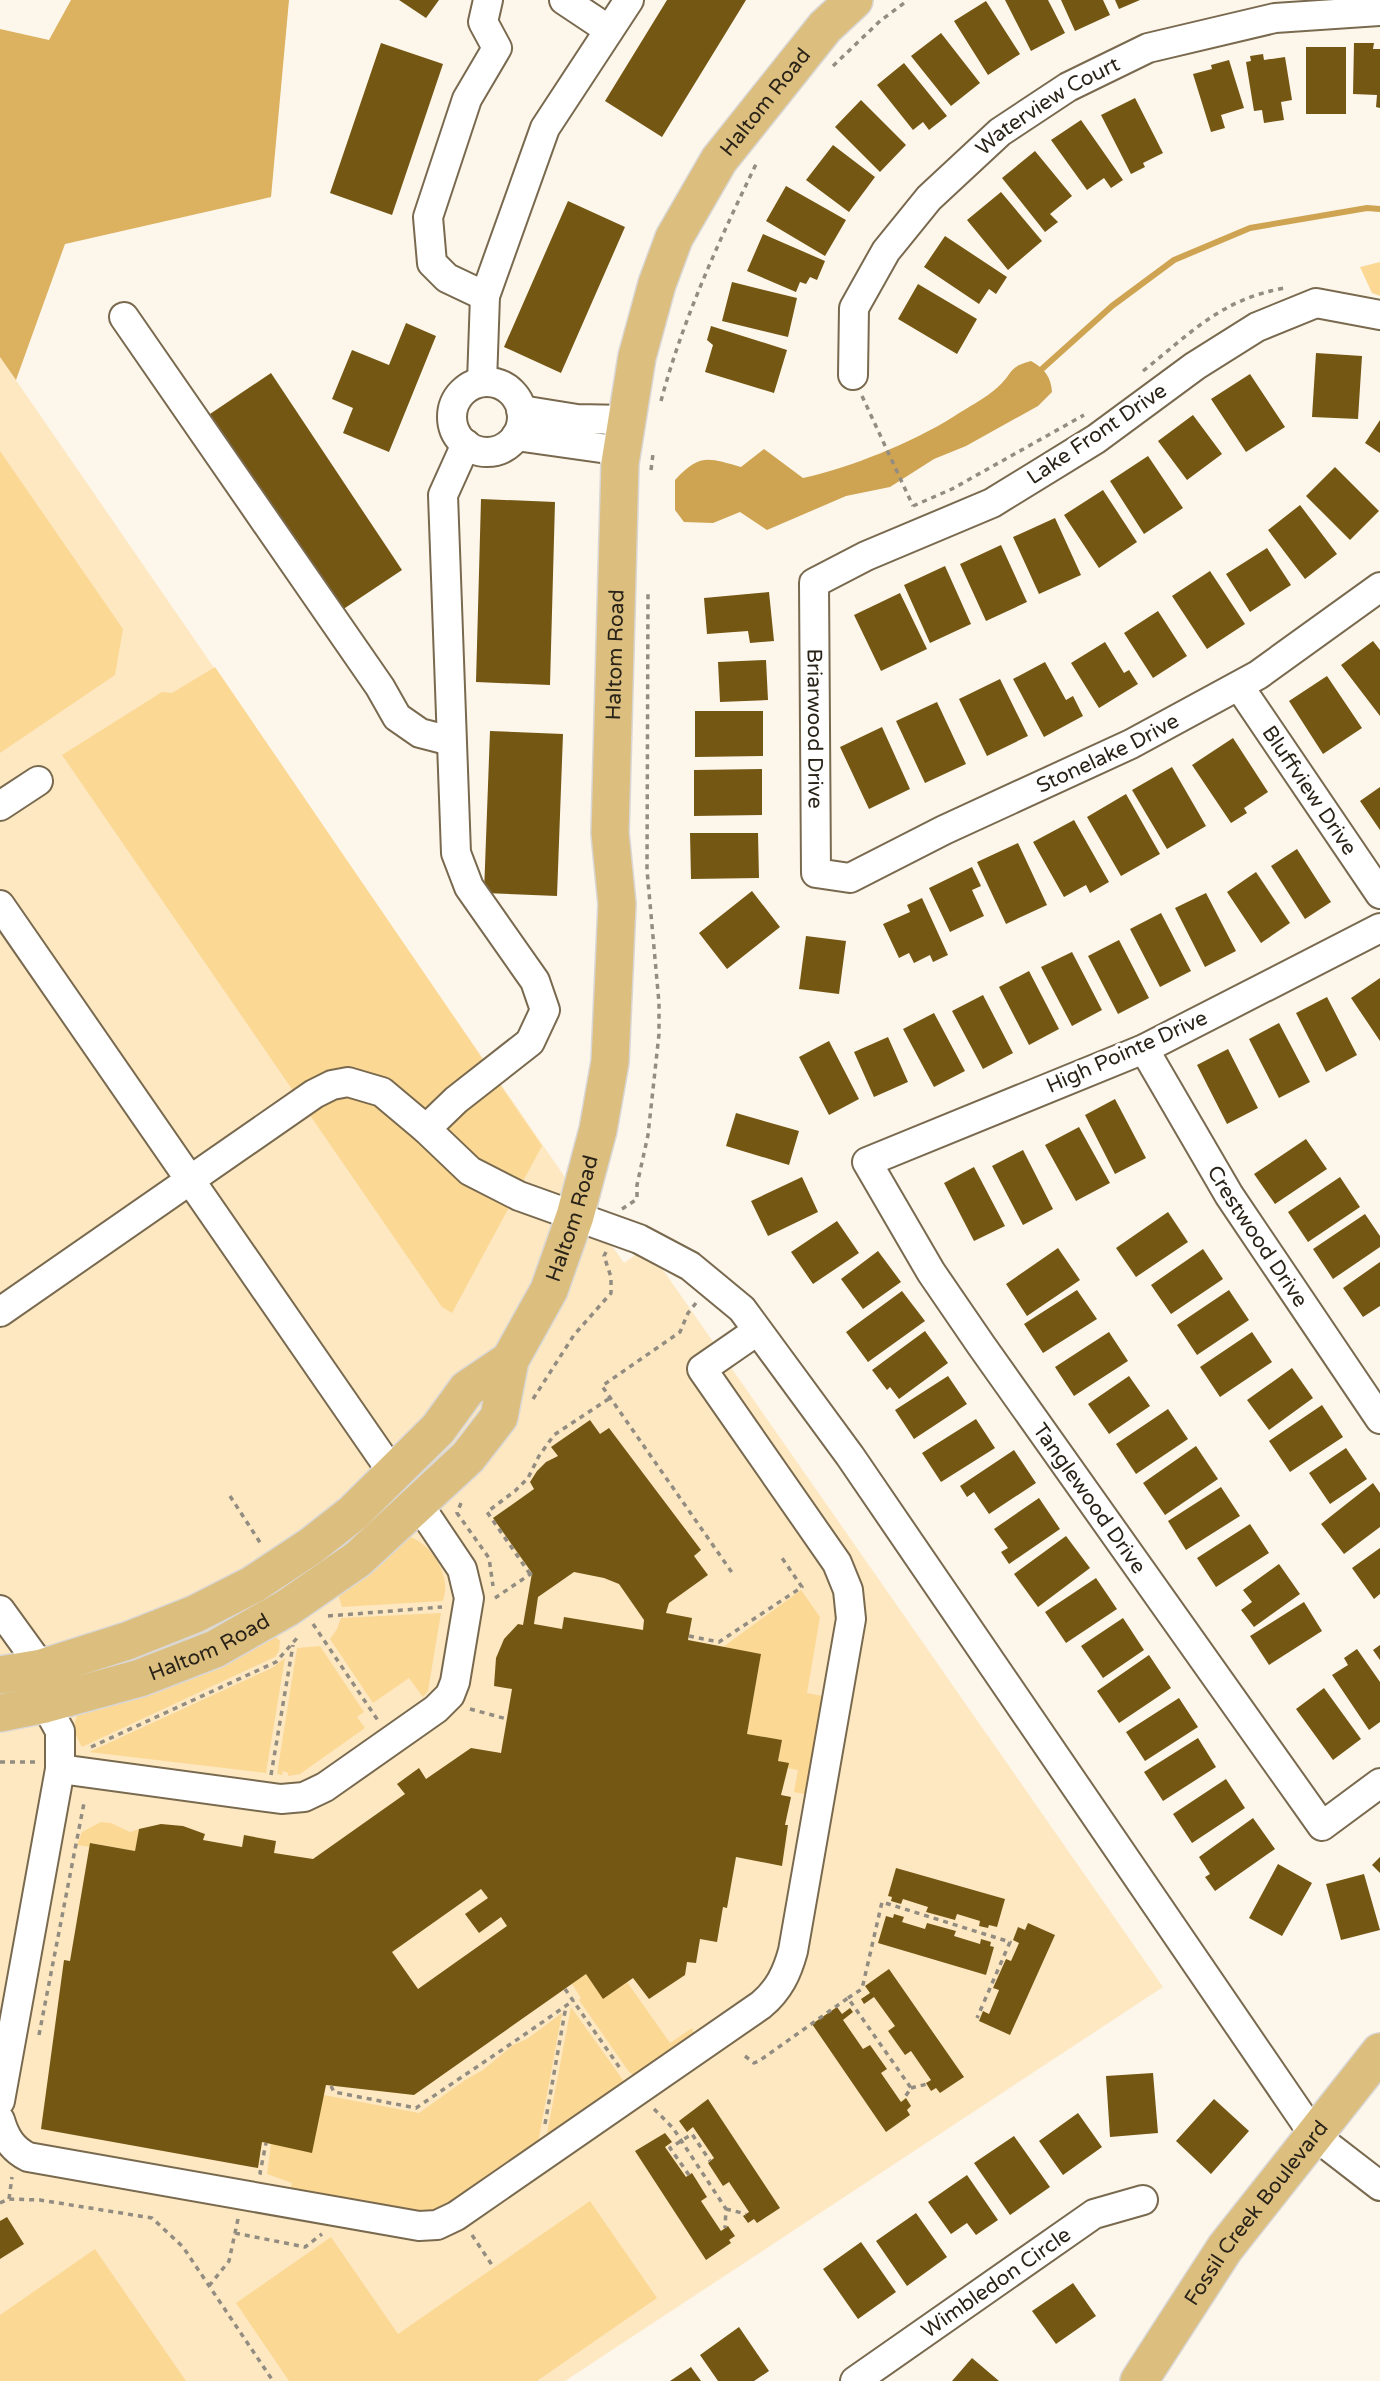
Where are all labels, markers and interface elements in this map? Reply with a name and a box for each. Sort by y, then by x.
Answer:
street label: Haltom Road [714,43,816,161]
street label: Waterview Court [971,51,1124,161]
street label: Lake Front Drive [1022,378,1172,490]
street label: Haltom Road [601,589,629,721]
street label: Briarwood Drive [802,648,828,809]
street label: Stonelake Drive [1032,708,1183,798]
street label: Bluffview Drive [1257,721,1362,860]
street label: High Pointe Drive [1043,1005,1212,1099]
street label: Haltom Road [540,1152,603,1285]
street label: Crestwood Drive [1202,1161,1313,1312]
street label: Tanglewood Drive [1028,1418,1152,1578]
street label: Haltom Road [145,1608,274,1686]
street label: Fossil Creek Boulevard [1179,2116,1333,2310]
street label: Wimbledon Circle [917,2222,1075,2343]

